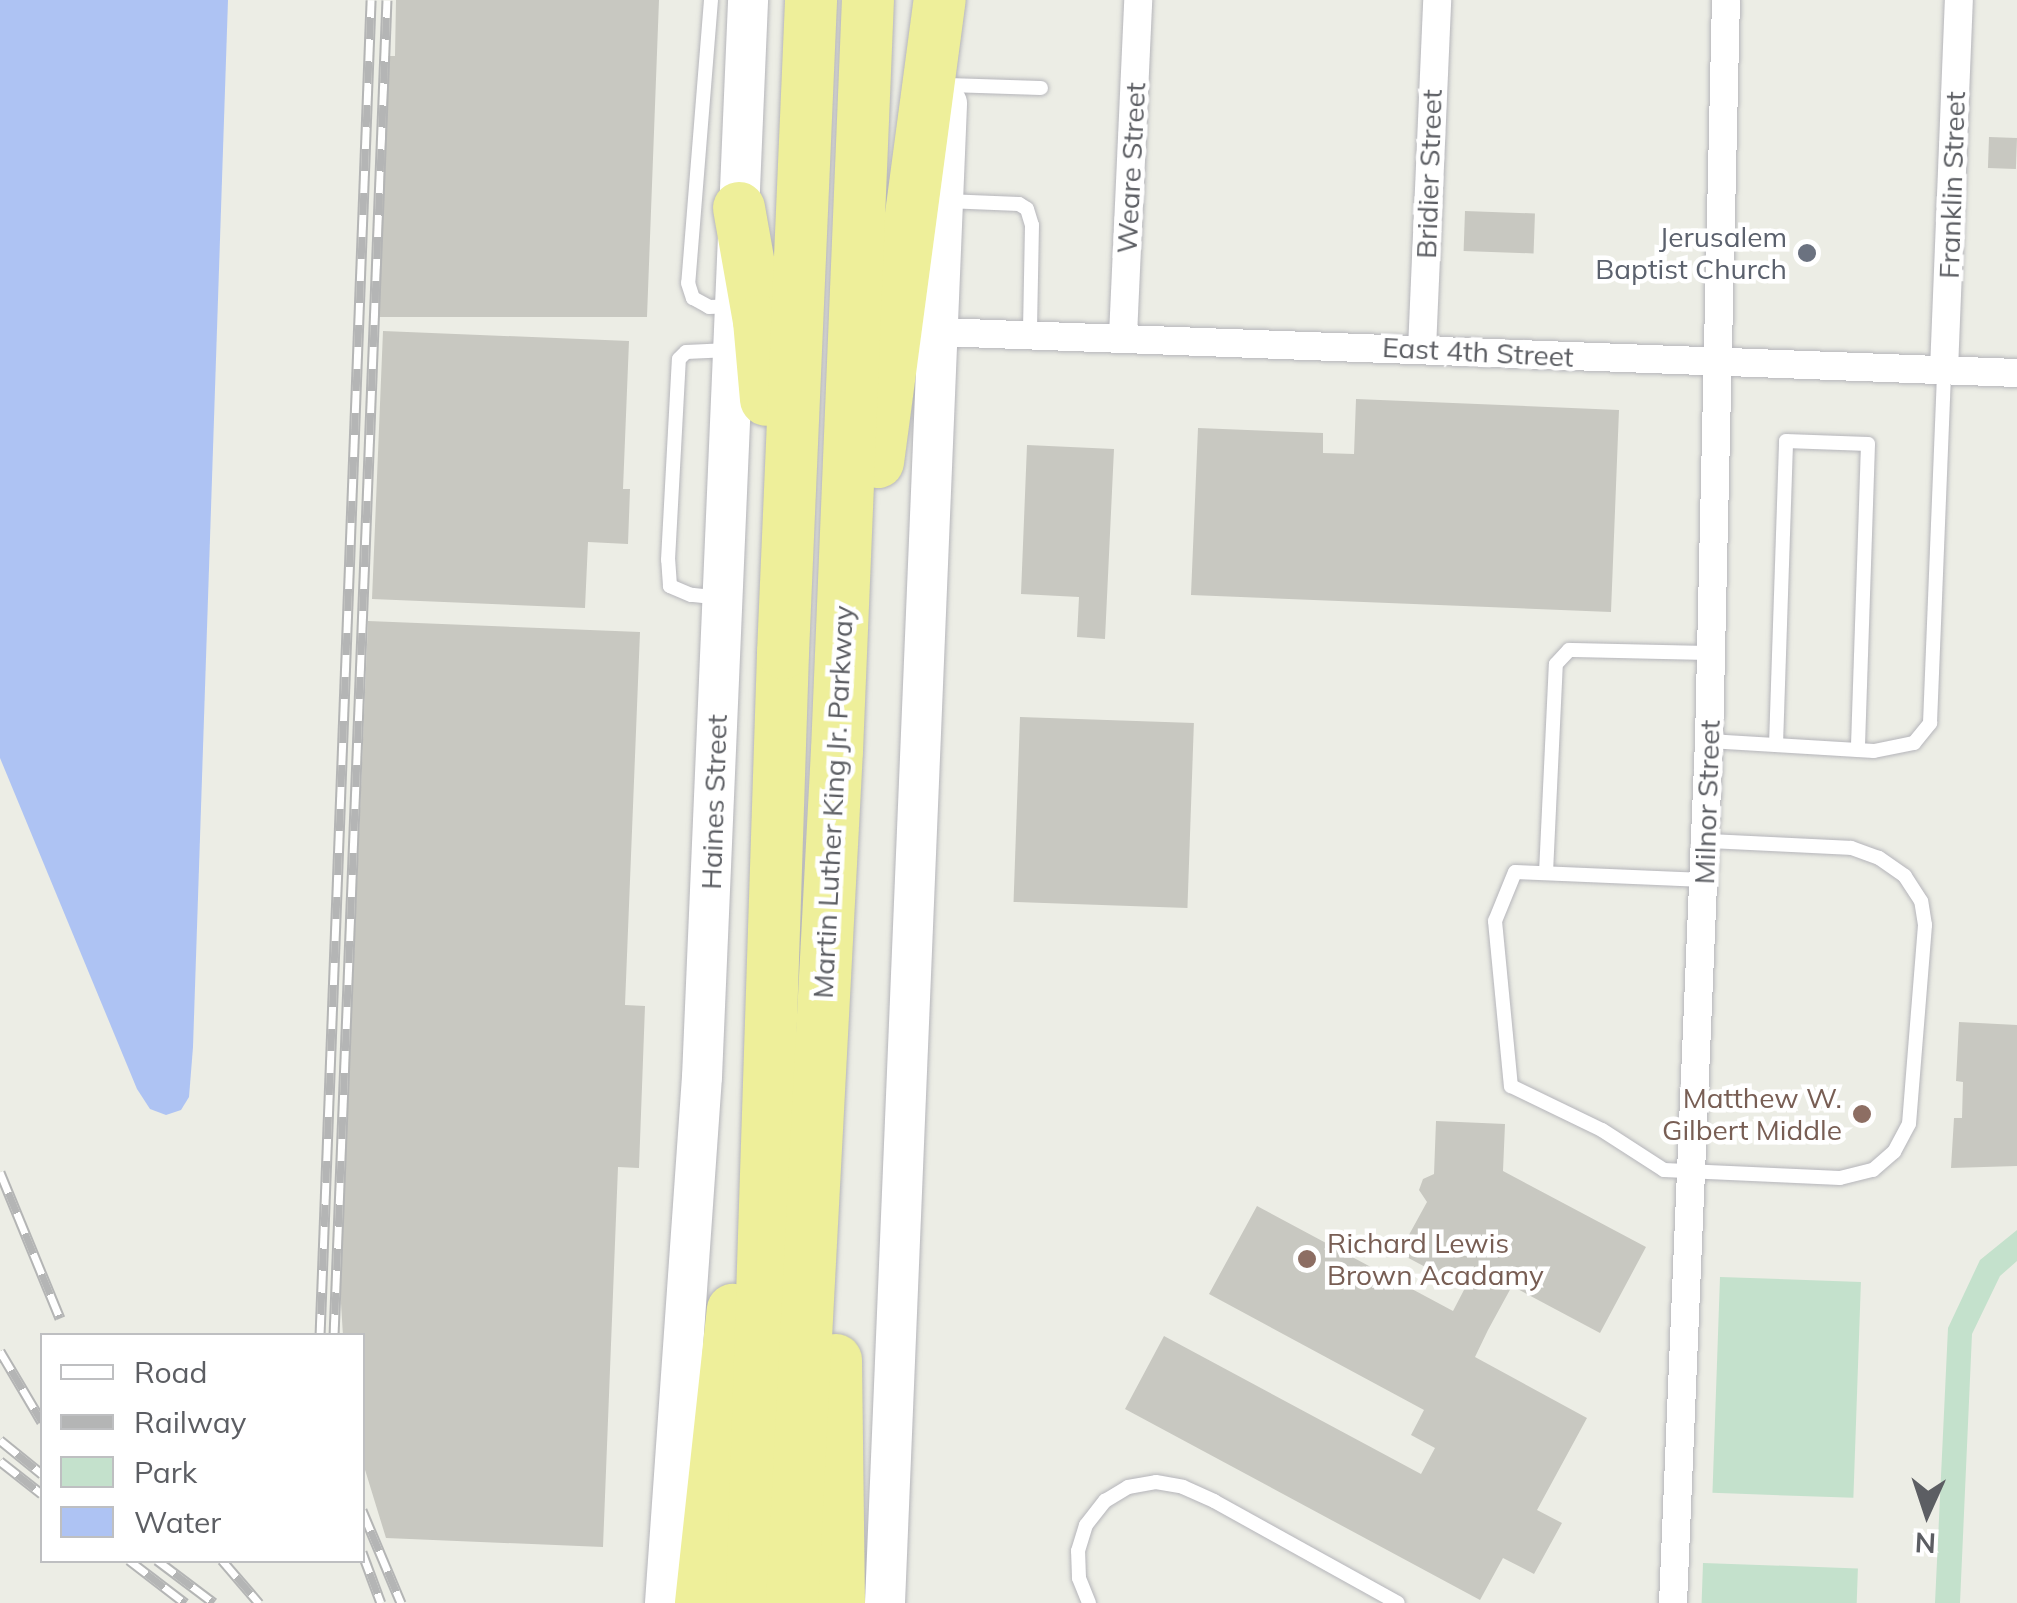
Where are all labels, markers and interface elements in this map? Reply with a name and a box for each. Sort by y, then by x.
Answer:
street label: Weare Street [1110,81,1152,255]
street label: Bridier Street [1409,89,1449,259]
street label: Franklin Street [1932,91,1972,279]
place label: Jerusalem Baptist Church [1595,220,1787,286]
marker: Jerusalem Baptist Church [1796,242,1818,264]
street label: East 4th Street [1381,330,1575,374]
street label: Martin Luther King Jr. Parkway [806,605,860,999]
street label: Haines Street [694,714,734,890]
street label: Milnor Street [1687,719,1727,885]
place label: Matthew W. Gilbert Middle [1662,1081,1842,1147]
marker: Matthew W. Gilbert Middle [1851,1103,1873,1125]
place label: Richard Lewis Brown Acadamy [1327,1226,1544,1292]
marker: Richard Lewis Brown Acadamy [1296,1248,1318,1270]
legend [40,1333,365,1563]
text: Road [134,1353,208,1391]
text: Railway [134,1403,247,1441]
text: Park [134,1453,197,1491]
north arrow [1877,1463,1977,1563]
text: Water [134,1503,221,1541]
text: N [1914,1525,1937,1561]

